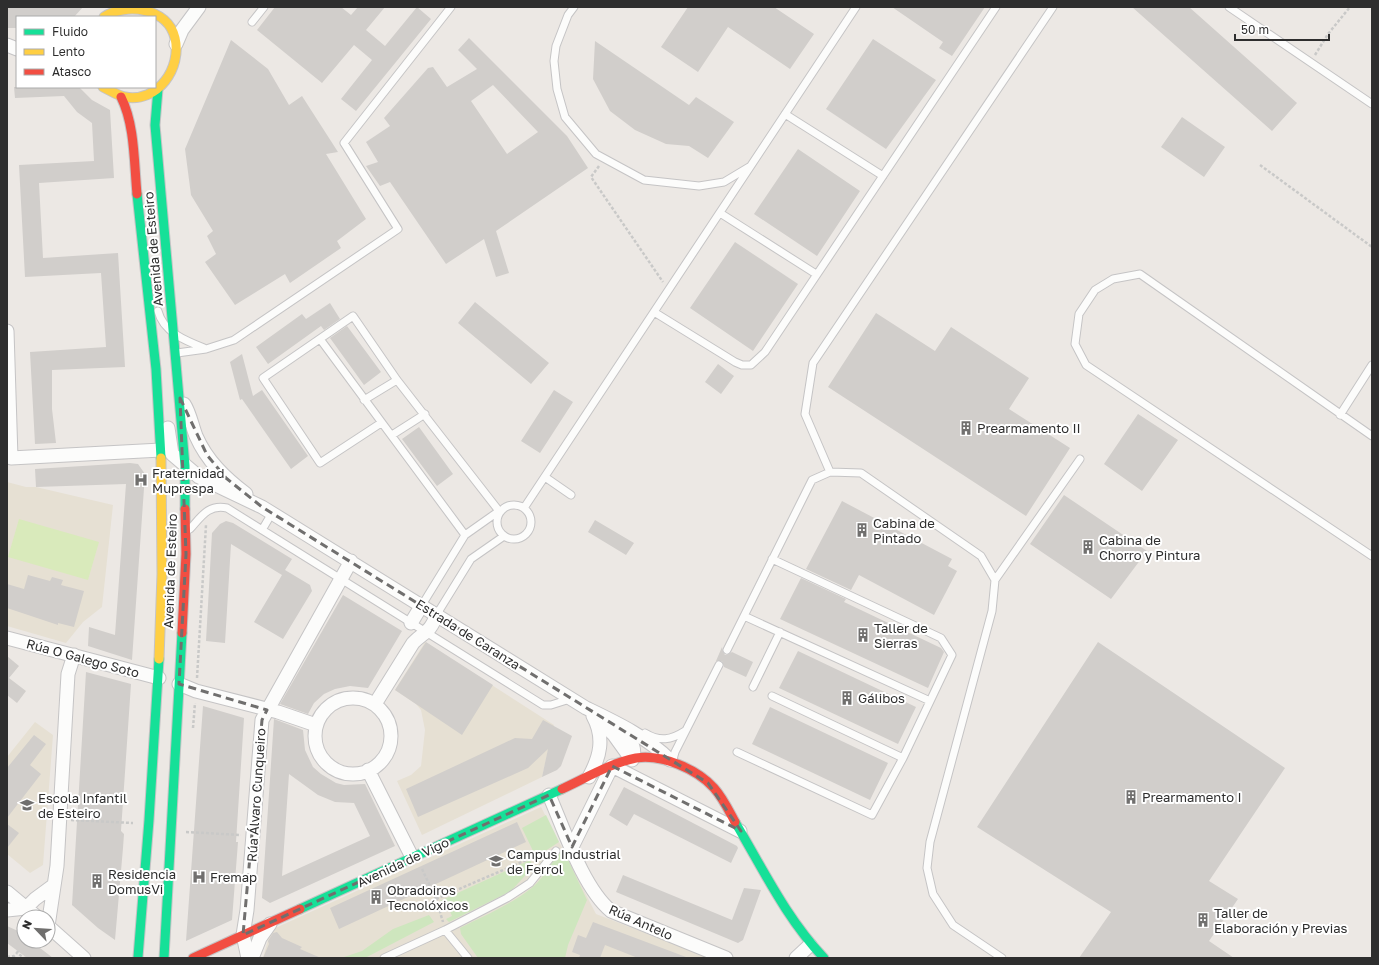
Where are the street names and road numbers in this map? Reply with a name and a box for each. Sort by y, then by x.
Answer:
street label: Avenida de Esteiro [140,191,166,307]
street label: Avenida de Esteiro [160,513,180,629]
street label: Estrada de Caranza [413,595,523,673]
street label: Rúa O Galego Soto [25,635,141,681]
street label: Rúa Álvaro Cunqueiro [243,727,269,862]
street label: Avenida de Vigo [355,834,452,890]
street label: Rúa Antelo [607,901,676,943]

